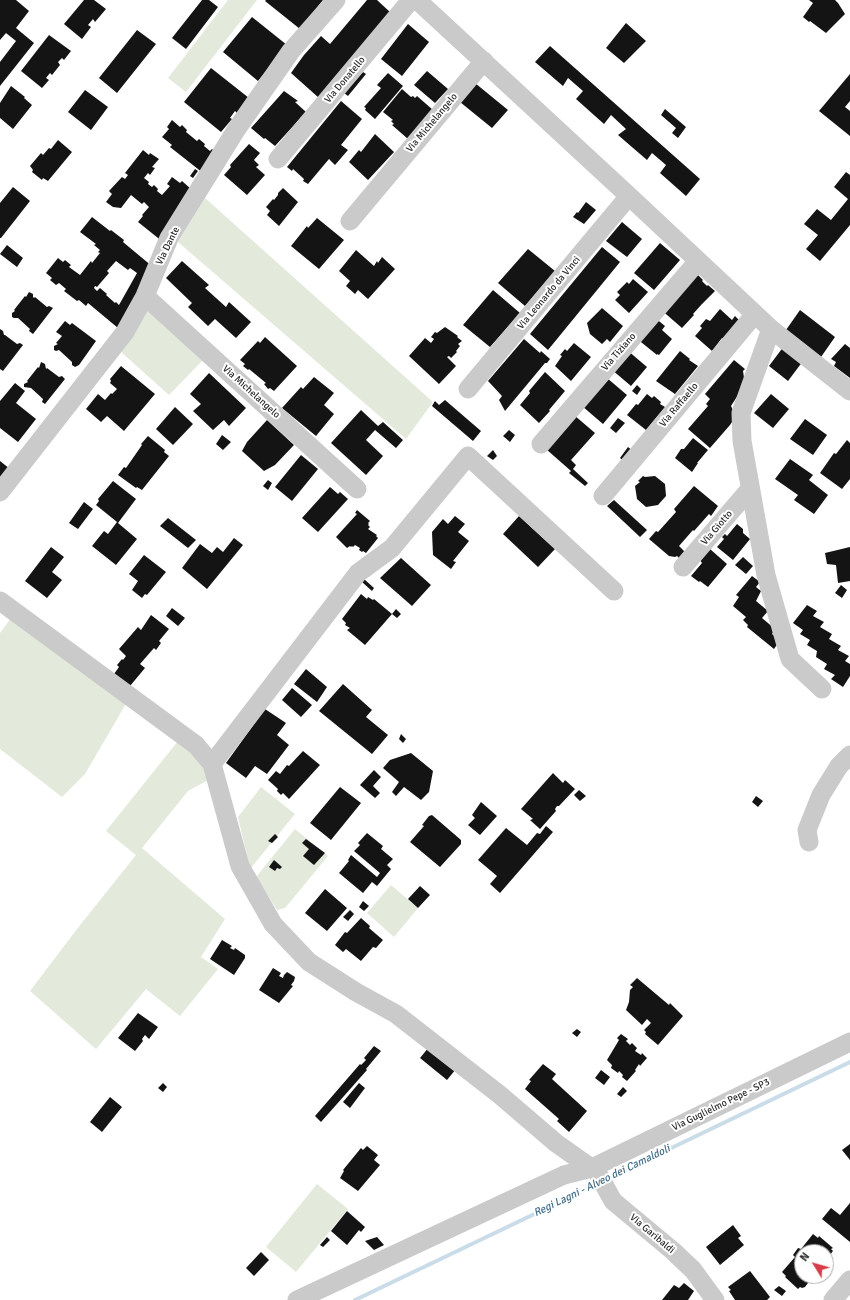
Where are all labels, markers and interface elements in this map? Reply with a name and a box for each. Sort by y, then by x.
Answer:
street label: Via Donatello [322,54,368,106]
street label: Via Michelangelo [404,91,460,155]
street label: Via Dante [154,225,182,267]
street label: Via Leonardo da Vinci [515,254,583,332]
street label: Via Tiziano [599,331,639,373]
street label: Via Michelangelo [220,363,282,421]
street label: Via Raffaello [657,380,701,430]
street label: Via Giotto [699,508,735,548]
street label: Via Guglielmo Pepe - SP3 [670,1076,772,1134]
water label: Regi Lagni - Alveo dei Camaldoli [532,1142,672,1220]
street label: Via Garibaldi [627,1212,677,1256]
north arrow [794,1244,834,1284]
text: N [797,1250,812,1264]

